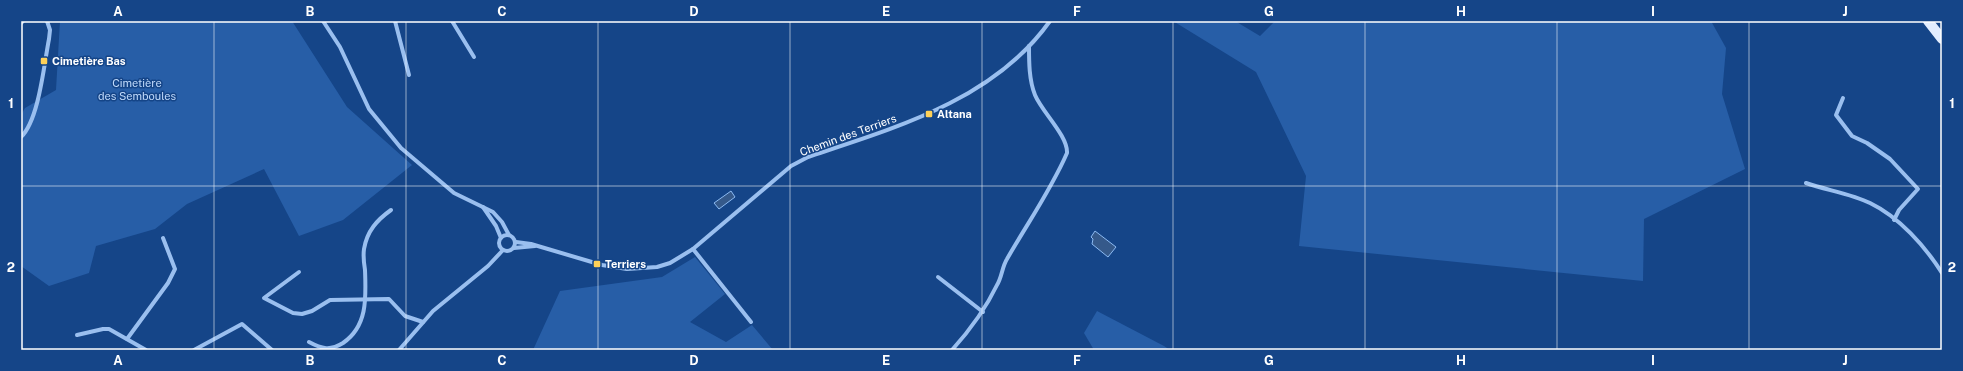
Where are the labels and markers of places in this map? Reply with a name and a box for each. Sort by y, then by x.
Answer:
place label: Cimetière Bas [52,55,126,67]
marker: Cimetière Bas [39,56,49,66]
place label: Altana [937,108,972,120]
marker: Altana [924,109,934,119]
place label: Terriers [605,258,646,270]
marker: Terriers [592,259,602,269]

